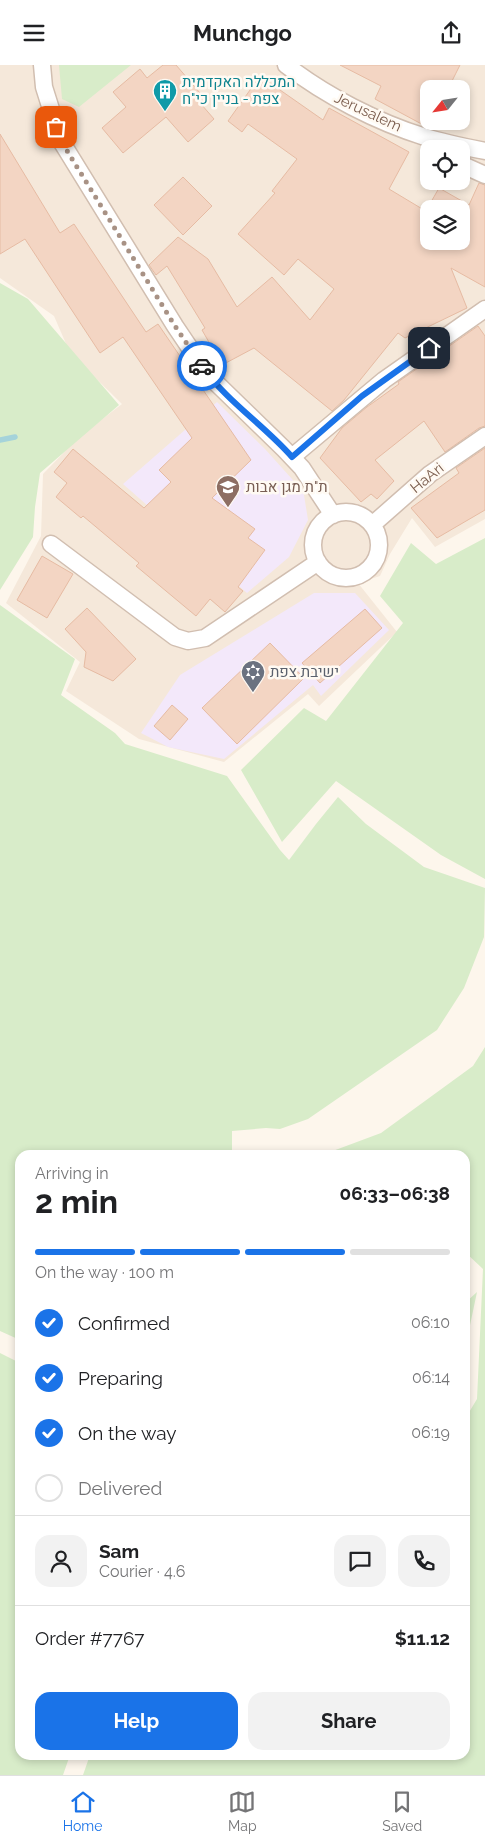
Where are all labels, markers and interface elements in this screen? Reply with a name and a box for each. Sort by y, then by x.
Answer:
icon: menu [20,19,48,47]
icon: share [437,19,465,47]
text: Munchgo [193,20,292,46]
place label: המכללה האקדמית צפת - בניין כי"ח [182,73,295,108]
building icon: המכללה האקדמית צפת - בניין כי"ח [152,78,178,112]
north arrow [420,80,470,130]
map controls [420,80,470,250]
street label: Jerusalem [331,89,405,135]
pin [35,106,77,148]
icon: bag [42,113,70,141]
button: locate [420,140,470,190]
button: layers [420,200,470,250]
pin [408,327,450,369]
icon: home [415,334,443,362]
courier [177,341,227,391]
icon: car [188,352,216,380]
street label: HaAri [407,459,447,497]
school or university icon: ת"ת מגן אבות [215,474,241,508]
place label: ת"ת מגן אבות [246,478,328,496]
synagogue icon: ישיבת צפת [240,659,266,693]
place label: ישיבת צפת [270,663,339,681]
text: Arriving in [35,1164,109,1183]
text: 06:33–06:38 [339,1182,450,1204]
text: 2 min [35,1183,118,1220]
text: On the way · 100 m [35,1263,174,1282]
icon: check [35,1309,63,1337]
text: Confirmed [78,1312,170,1334]
text: 06:10 [411,1313,450,1332]
icon: check [35,1364,63,1392]
text: Preparing [78,1367,163,1389]
text: 06:14 [412,1368,450,1387]
icon: check [35,1419,63,1447]
text: On the way [78,1422,177,1444]
text: 06:19 [411,1423,450,1442]
text: Delivered [78,1477,162,1499]
button: person [35,1535,87,1587]
button: chat [334,1535,386,1587]
button: phone [398,1535,450,1587]
text: Sam [99,1540,139,1562]
text: Courier · 4.6 [99,1562,185,1581]
text: Order #7767 [35,1627,145,1649]
text: $11.12 [395,1627,450,1649]
button: Help [35,1692,238,1750]
button: Share [248,1692,450,1750]
tab: Home [63,1788,102,1834]
tab: Map [228,1788,257,1834]
tab: Saved [382,1788,422,1834]

